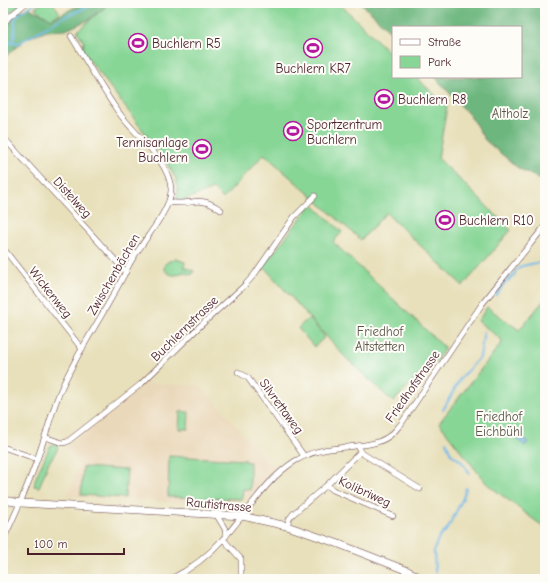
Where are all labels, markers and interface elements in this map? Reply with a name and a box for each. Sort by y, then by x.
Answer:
legend [392,26,522,78]
sports icon: Buchlern R5 [127,32,149,54]
text: Straße [428,35,461,49]
place label: Buchlern R5 [152,36,221,51]
sports icon: Buchlern KR7 [302,37,324,59]
text: Park [428,55,451,69]
place label: Buchlern KR7 [275,61,351,76]
sports icon: Buchlern R8 [373,88,395,110]
place label: Buchlern R8 [398,92,467,107]
park label: Altholz [492,106,529,121]
place label: Sportzentrum Buchlern [307,117,382,147]
sports icon: Sportzentrum Buchlern [282,120,304,142]
place label: Tennisanlage Buchlern [116,135,188,165]
sports icon: Tennisanlage Buchlern [191,138,213,160]
street label: Distelweg [50,174,95,221]
sports icon: Buchlern R10 [434,209,456,231]
place label: Buchlern R10 [459,213,534,228]
street label: Zwischenbächen [84,231,143,317]
street label: Wickenweg [26,264,75,321]
street label: Buchlernstrasse [148,292,221,364]
park label: Friedhof Altstetten [355,324,405,354]
street label: Friedhofstrasse [382,347,443,425]
street label: Silvrettaweg [257,376,307,437]
park label: Friedhof Eichbühl [475,409,524,439]
street label: Kolibriweg [336,473,393,510]
street label: Rautistrasse [186,494,253,515]
scale bar [28,530,124,556]
text: 100 m [34,537,67,551]

